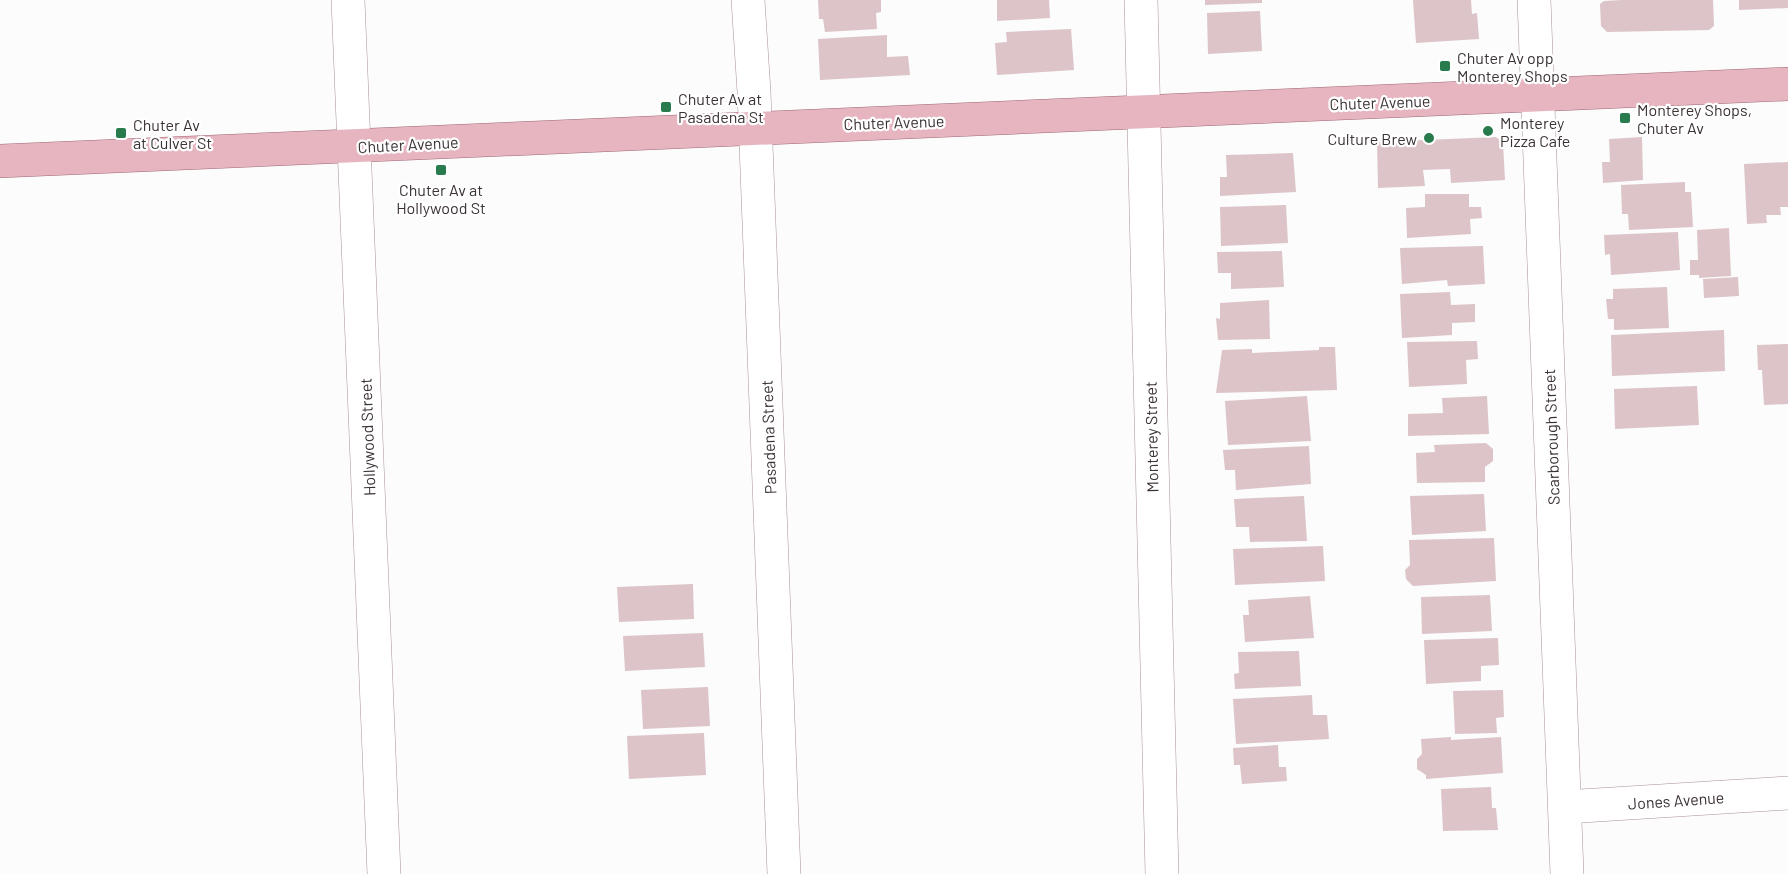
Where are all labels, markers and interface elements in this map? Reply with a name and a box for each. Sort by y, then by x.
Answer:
place label: Chuter Av opp Monterey Shops [1457,48,1568,85]
marker: Chuter Av opp Monterey Shops [1438,59,1452,73]
place label: Chuter Av at Pasadena St [678,89,764,126]
street label: Chuter Avenue [1329,91,1431,113]
marker: Chuter Av at Pasadena St [659,100,673,114]
place label: Monterey Shops, Chuter Av [1637,100,1752,137]
street label: Chuter Avenue [843,111,945,133]
marker: Monterey Shops, Chuter Av [1618,111,1632,125]
place label: Monterey Pizza Cafe [1500,113,1570,150]
place label: Chuter Av at Culver St [133,115,212,152]
marker: Monterey Pizza Cafe [1481,124,1495,138]
marker: Chuter Av at Culver St [114,126,128,140]
place label: Culture Brew [1328,129,1417,148]
marker: Culture Brew [1422,131,1436,145]
street label: Chuter Avenue [357,132,459,156]
marker: Chuter Av at Hollywood St [434,163,448,177]
place label: Chuter Av at Hollywood St [396,180,486,217]
street label: Scarborough Street [1539,369,1563,505]
street label: Hollywood Street [355,378,379,496]
street label: Pasadena Street [757,379,779,495]
street label: Monterey Street [1141,381,1161,493]
street label: Jones Avenue [1627,787,1725,813]

